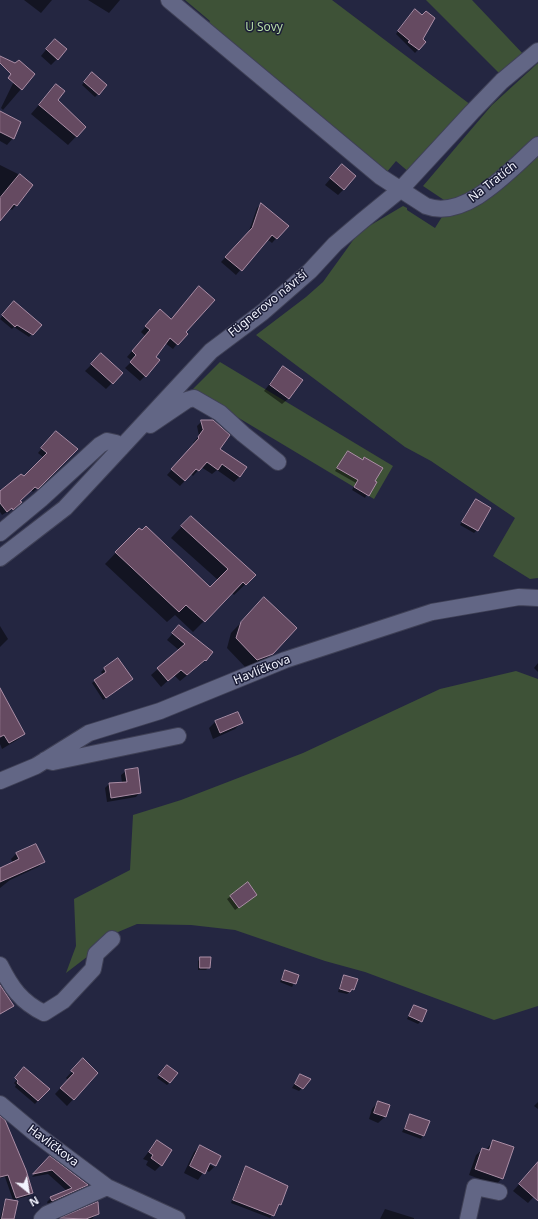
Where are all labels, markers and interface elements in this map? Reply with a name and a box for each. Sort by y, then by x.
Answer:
park label: U Sovy [245,21,283,35]
street label: Na Tratích [466,159,520,205]
street label: Fügnerovo návrší [226,268,310,340]
street label: Havlíčkova [232,652,292,688]
street label: Havlíčkova [25,1122,81,1170]
north arrow [8,1171,48,1211]
text: N [27,1193,42,1211]

